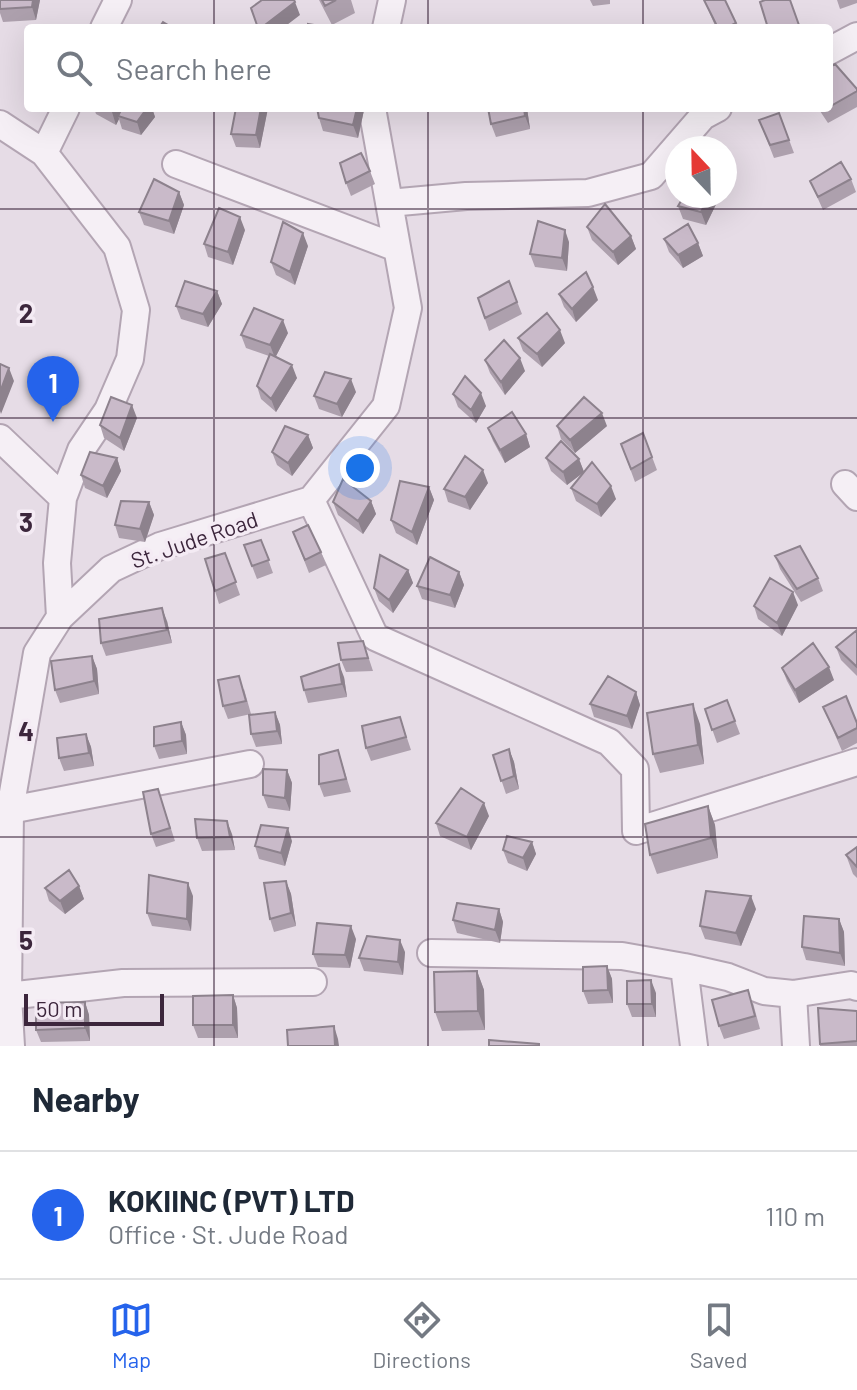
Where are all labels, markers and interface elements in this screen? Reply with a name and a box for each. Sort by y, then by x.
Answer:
search box [24,24,833,112]
icon: search [52,46,96,90]
text: Search here [116,50,272,86]
north arrow [665,136,737,208]
text: 2 [19,297,33,328]
pin: 1 [27,356,79,422]
your location [340,448,380,488]
street label: St. Jude Road [127,505,261,573]
text: 3 [19,506,33,537]
text: 4 [18,715,34,746]
text: 5 [19,924,33,955]
scale bar [24,990,164,1026]
text: 50 m [36,995,82,1021]
text: Nearby [32,1078,140,1119]
text: KOKIINC (PVT) LTD [108,1182,354,1218]
text: 1 [53,1200,63,1231]
text: 110 m [765,1200,825,1231]
text: Office · St. Jude Road [108,1218,349,1249]
tab: Map [109,1298,153,1372]
tab: Directions [372,1298,471,1372]
tab: Saved [690,1298,747,1372]

